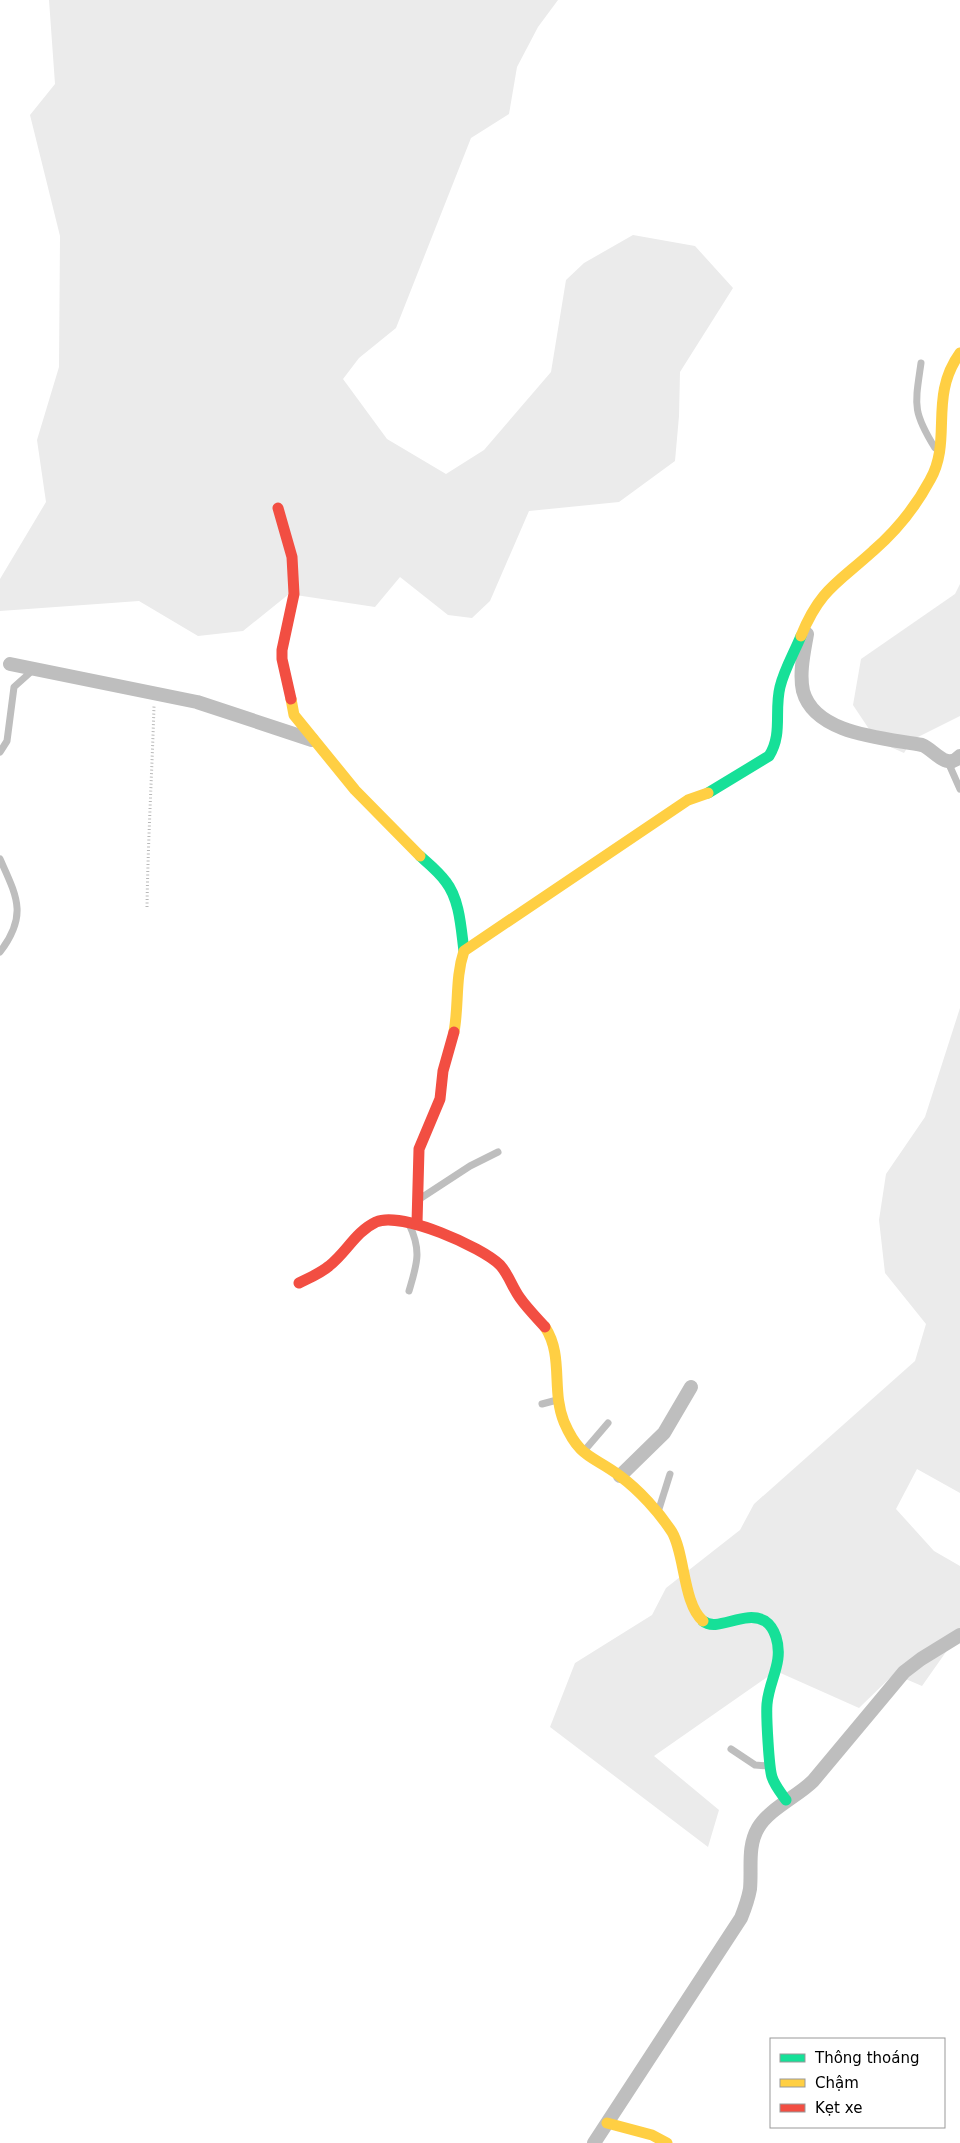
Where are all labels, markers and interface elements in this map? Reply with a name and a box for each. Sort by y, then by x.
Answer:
legend [770,2038,945,2128]
text: Thông thoáng [814,2049,919,2067]
text: Chậm [815,2074,859,2092]
text: Kẹt xe [815,2099,862,2117]

